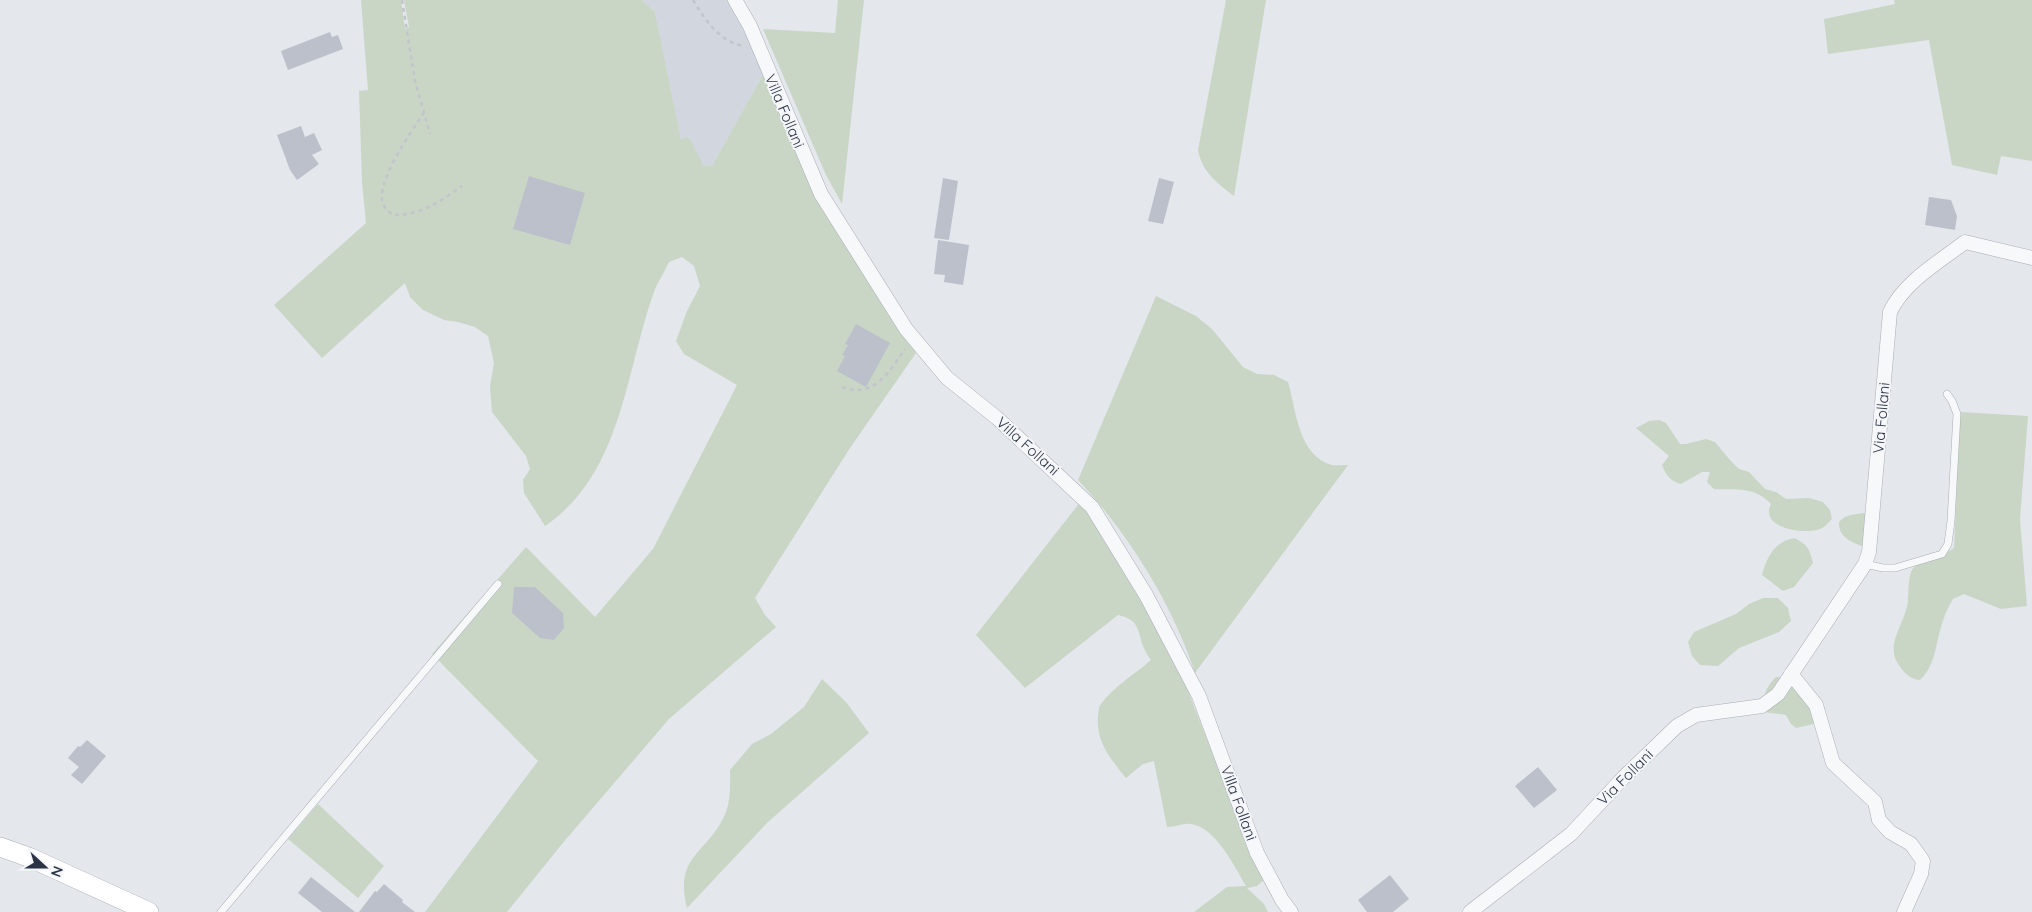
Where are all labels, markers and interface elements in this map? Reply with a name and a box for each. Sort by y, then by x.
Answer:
street label: Villa Follani [761,71,809,151]
street label: Via Follani [1868,382,1894,454]
street label: Villa Follani [992,413,1064,479]
street label: Via Follani [1593,745,1657,809]
street label: Villa Follani [1217,763,1261,843]
north arrow [20,842,70,892]
text: N [47,864,67,880]

